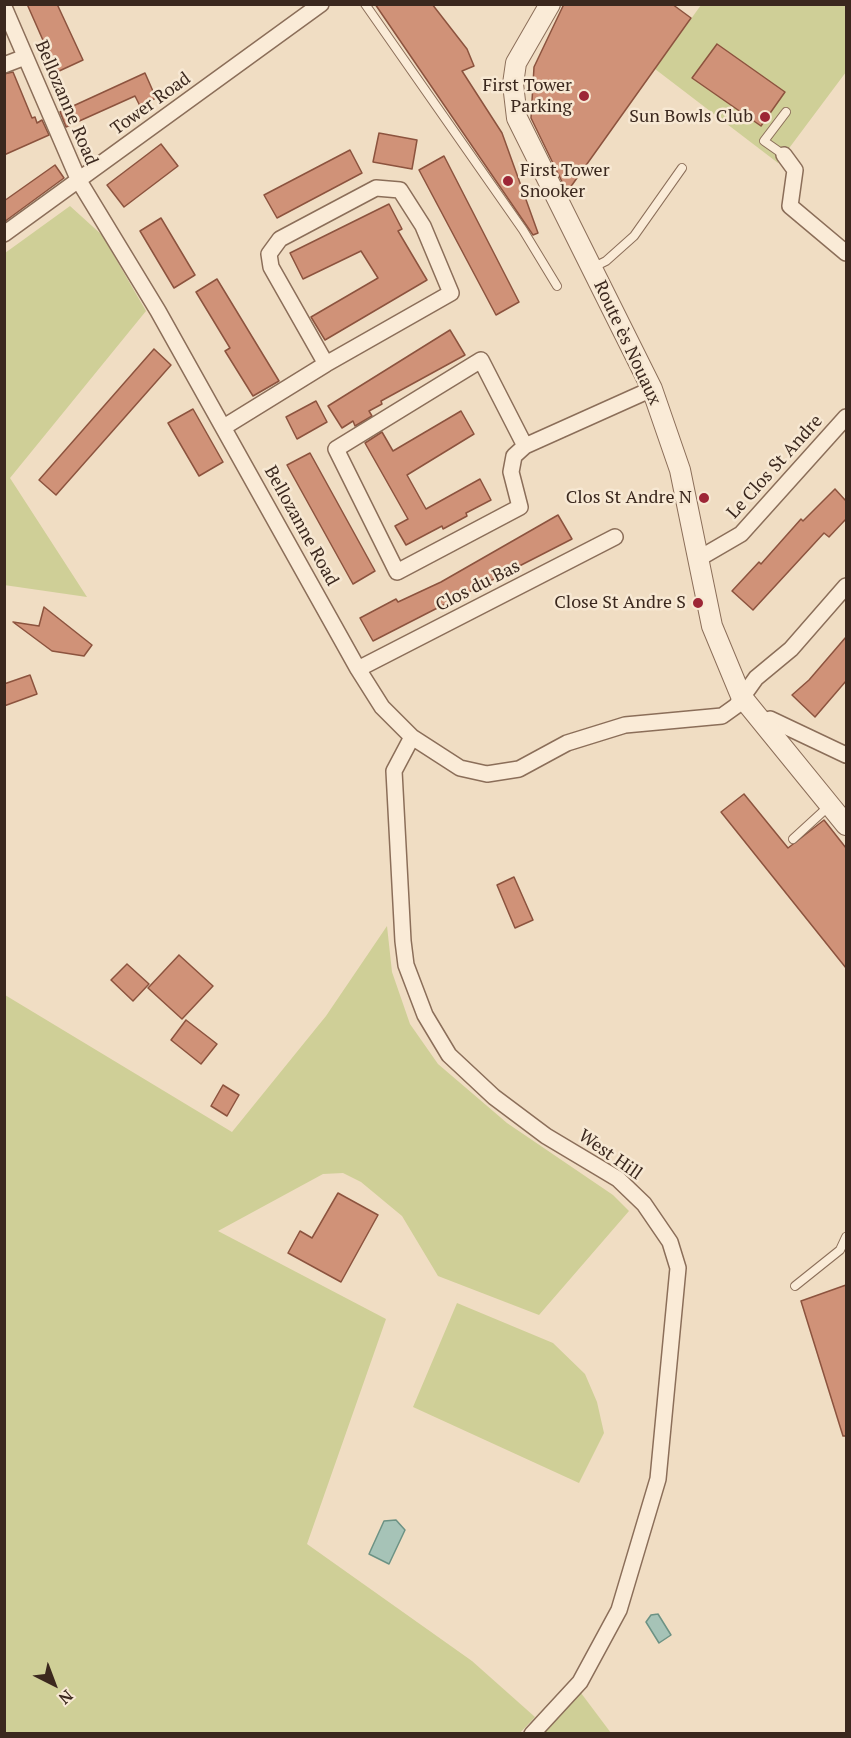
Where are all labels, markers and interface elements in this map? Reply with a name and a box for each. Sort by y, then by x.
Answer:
street label: Bellozanne Road [30,37,102,169]
street label: Tower Road [107,68,195,140]
place label: First Tower Parking [482,75,572,118]
marker: First Tower Parking [577,89,591,103]
place label: Sun Bowls Club [629,106,753,128]
marker: Sun Bowls Club [758,110,772,124]
place label: First Tower Snooker [520,160,610,202]
marker: First Tower Snooker [501,174,515,188]
street label: Route ès Nouaux [589,277,665,409]
street label: Le Clos St Andre [723,411,827,523]
street label: Bellozanne Road [259,462,343,590]
place label: Clos St Andre N [566,487,692,509]
marker: Clos St Andre N [697,491,711,505]
street label: Clos du Bas [432,556,524,616]
place label: Close St Andre S [554,592,686,614]
marker: Close St Andre S [691,596,705,610]
street label: West Hill [574,1125,646,1185]
north arrow [24,1654,84,1714]
text: N [54,1685,78,1710]

